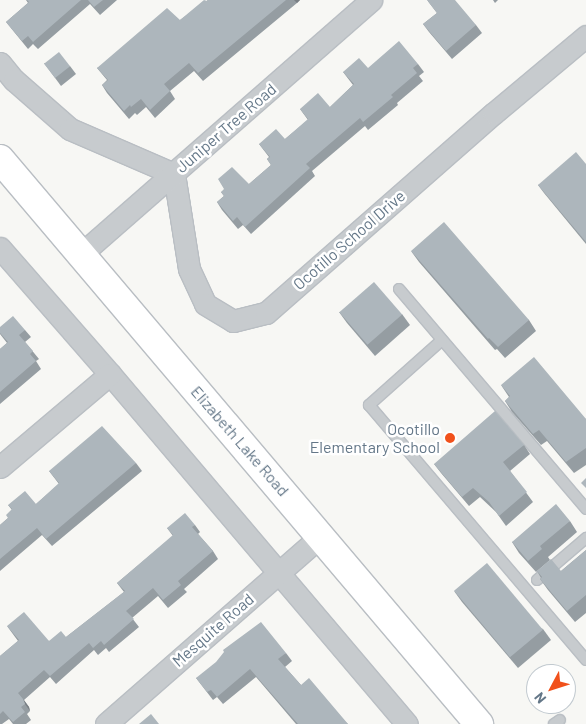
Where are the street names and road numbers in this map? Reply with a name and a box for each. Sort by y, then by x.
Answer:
street label: Juniper Tree Road [172,79,280,177]
street label: Ocotillo School Drive [289,186,409,294]
street label: Elizabeth Lake Road [187,382,293,500]
street label: Mesquite Road [168,589,258,671]

